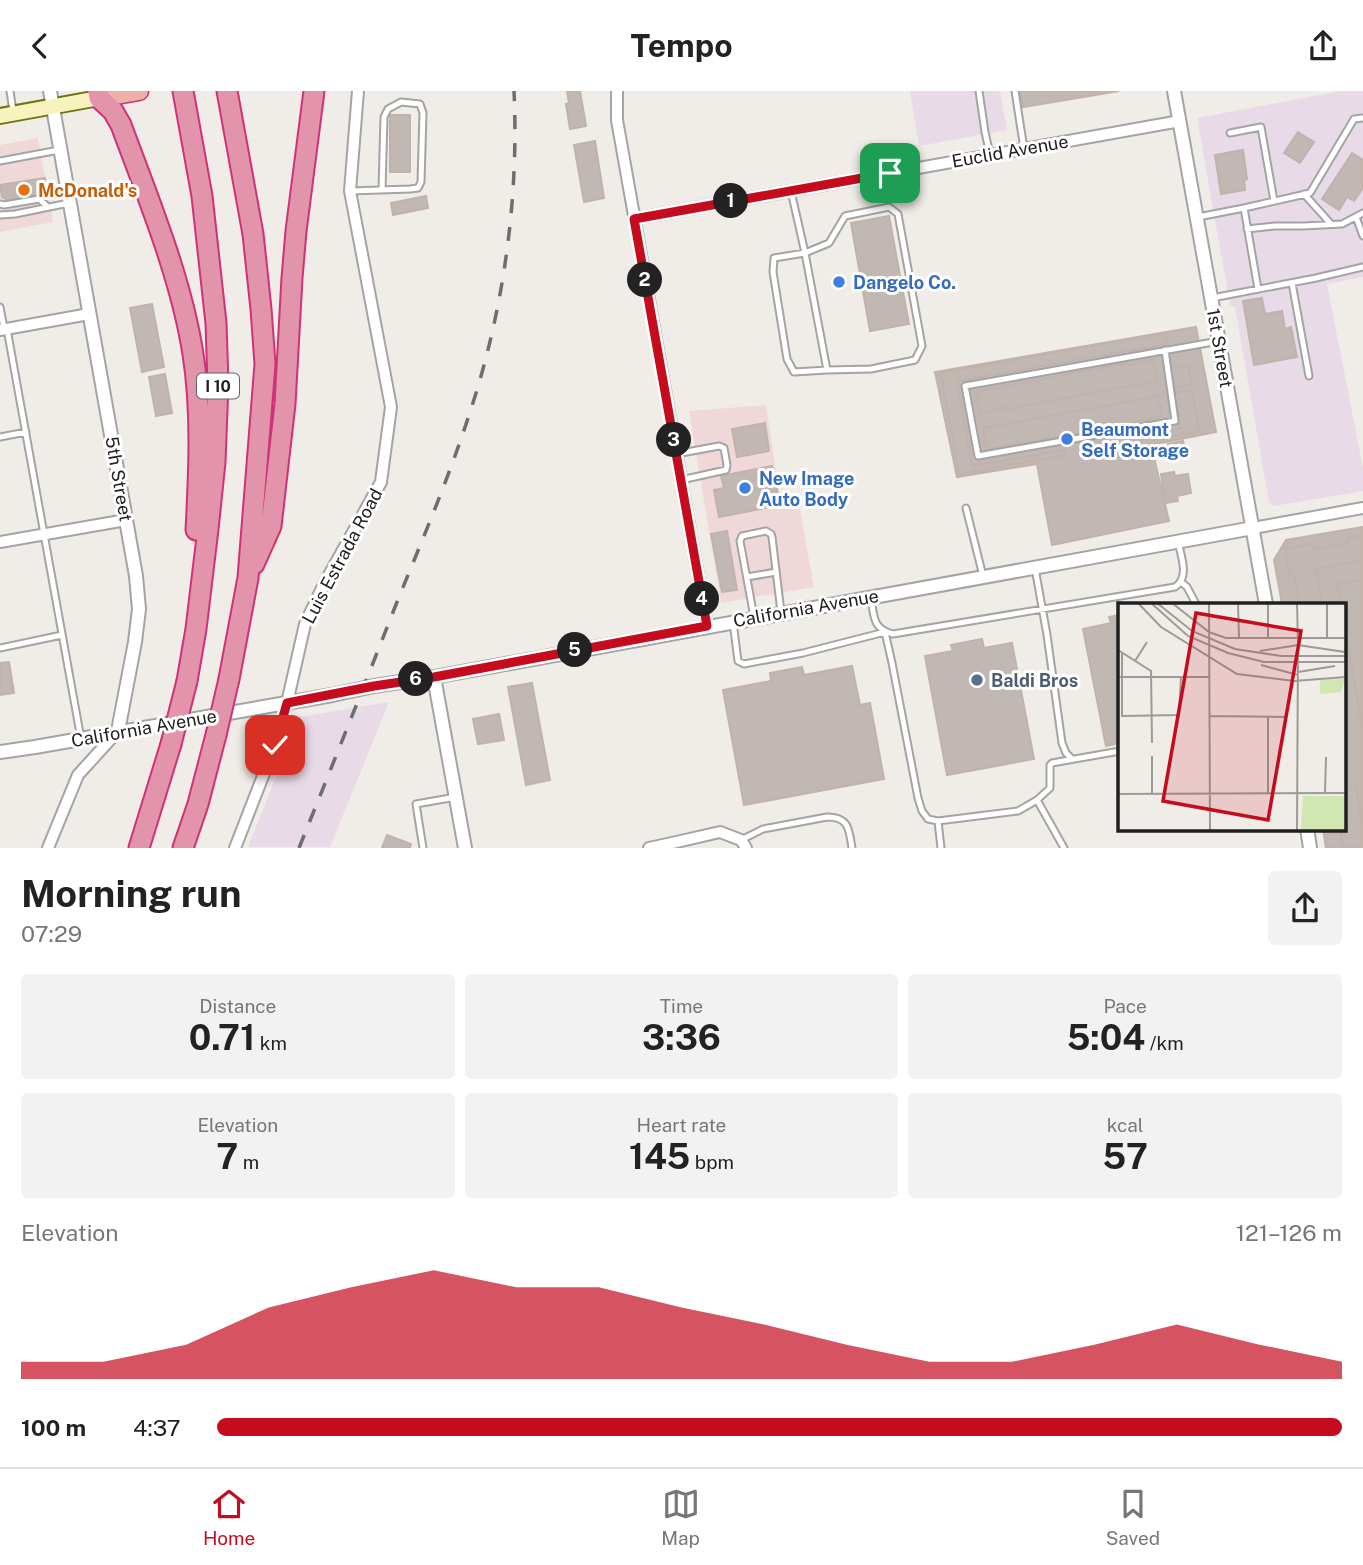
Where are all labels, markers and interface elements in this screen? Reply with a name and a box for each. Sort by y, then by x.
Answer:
icon: back [21,27,59,65]
text: Tempo [630,27,733,64]
icon: share [1304,27,1342,65]
street label: Euclid Avenue [950,130,1070,172]
pin [860,143,920,203]
icon: arrive [871,154,909,192]
place label: McDonald's [38,180,137,201]
marker: McDonald's [16,182,32,198]
pin: 1 [714,183,748,219]
text: 1 [726,189,735,211]
pin: 2 [628,263,662,297]
text: 2 [638,268,651,290]
place label: Dangelo Co. [853,272,956,293]
marker: Dangelo Co. [831,274,847,290]
street label: 1st Street [1203,307,1237,389]
road number: I 10 [197,373,239,399]
place label: Beaumont Self Storage [1081,419,1189,461]
pin: 3 [656,423,692,457]
text: 3 [667,428,680,450]
marker: Beaumont Self Storage [1059,431,1075,447]
street label: 5th Street [101,435,137,523]
place label: New Image Auto Body [759,468,854,510]
marker: New Image Auto Body [737,480,753,496]
street label: Luis Estrada Road [297,485,387,627]
pin: 4 [684,581,720,617]
street label: California Avenue [732,585,880,631]
text: 4 [695,587,708,609]
inset map [1118,603,1346,830]
pin: 5 [558,633,592,667]
text: 5 [568,638,581,660]
pin: 6 [398,661,434,697]
text: 6 [409,667,422,689]
place label: Baldi Bros [991,670,1078,691]
marker: Baldi Bros [969,672,985,688]
street label: California Avenue [70,705,218,751]
pin [245,715,305,775]
icon: check [256,726,294,764]
text: Morning run [21,871,242,916]
button: share [1268,871,1342,945]
text: 07:29 [21,920,82,947]
text: Distance [199,995,276,1017]
text: Time [660,995,703,1017]
text: Pace [1103,995,1147,1017]
text: 0.71 [189,1017,255,1058]
text: 3:36 [642,1017,721,1058]
text: 5:04 [1067,1017,1145,1058]
text: km [255,1032,287,1054]
text: /km [1145,1032,1184,1054]
text: Elevation [198,1114,278,1136]
text: Heart rate [637,1114,726,1136]
text: kcal [1107,1114,1144,1136]
text: 7 [216,1136,238,1177]
text: 145 [629,1136,690,1177]
text: 57 [1102,1136,1148,1177]
text: m [238,1151,259,1173]
text: bpm [690,1151,734,1173]
text: Elevation [21,1219,119,1246]
text: 121–126 m [1236,1219,1342,1246]
text: 100 m [21,1414,86,1441]
text: 4:37 [133,1414,181,1441]
tab: Home [203,1485,255,1549]
tab: Map [661,1485,700,1549]
tab: Saved [1106,1485,1160,1549]

